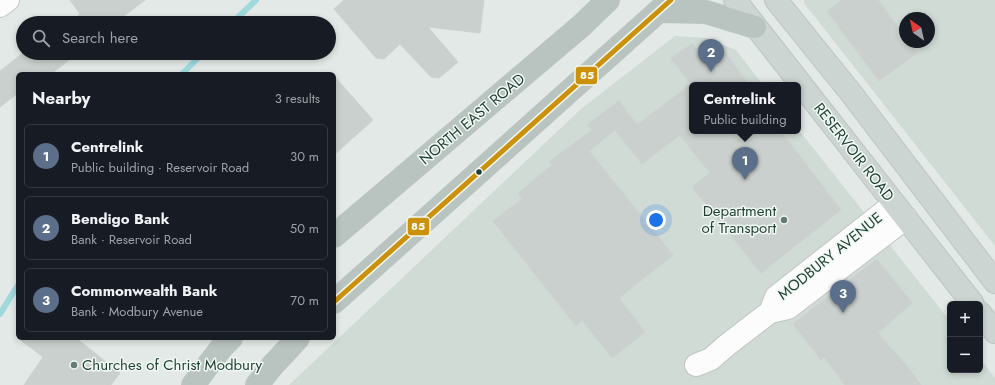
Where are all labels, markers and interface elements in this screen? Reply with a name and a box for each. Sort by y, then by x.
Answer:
north arrow [899,12,935,48]
search box [16,16,336,60]
icon: search [30,27,52,49]
text: Search here [62,27,138,49]
pin: 2 [698,39,724,72]
line badge: 85 [575,66,598,85]
text: 85 [580,67,594,83]
street label: NORTH EAST ROAD [414,68,530,170]
popup [689,82,801,134]
text: Nearby [32,86,90,110]
text: Centrelink [703,88,776,110]
text: 3 results [275,89,320,108]
street label: RESERVOIR ROAD [809,98,899,206]
text: Public building [703,110,787,129]
text: Centrelink [71,136,144,158]
text: 1 [43,147,49,166]
text: 30 m [290,147,319,166]
pin: 1 [732,147,758,180]
text: Public building · Reservoir Road [71,158,249,177]
unlabelled marker [474,167,484,177]
place label: Department of Transport [701,200,776,239]
street label: MODBURY AVENUE [773,207,887,305]
text: Bendigo Bank [71,208,169,230]
your location [646,210,666,230]
marker: Department of Transport [779,215,789,225]
line badge: 85 [407,217,430,236]
text: 85 [411,218,425,234]
text: 2 [42,219,50,238]
text: 50 m [290,219,319,238]
text: Bank · Reservoir Road [71,230,192,249]
text: Commonwealth Bank [71,280,217,302]
pin: 3 [830,280,856,313]
text: 3 [42,291,50,310]
text: 70 m [290,291,319,310]
map controls [947,301,983,373]
button: + [947,301,983,337]
text: Bank · Modbury Avenue [71,302,203,321]
button: − [947,337,983,373]
place label: Churches of Christ Modbury [82,354,262,376]
marker: Churches of Christ Modbury [69,360,79,370]

